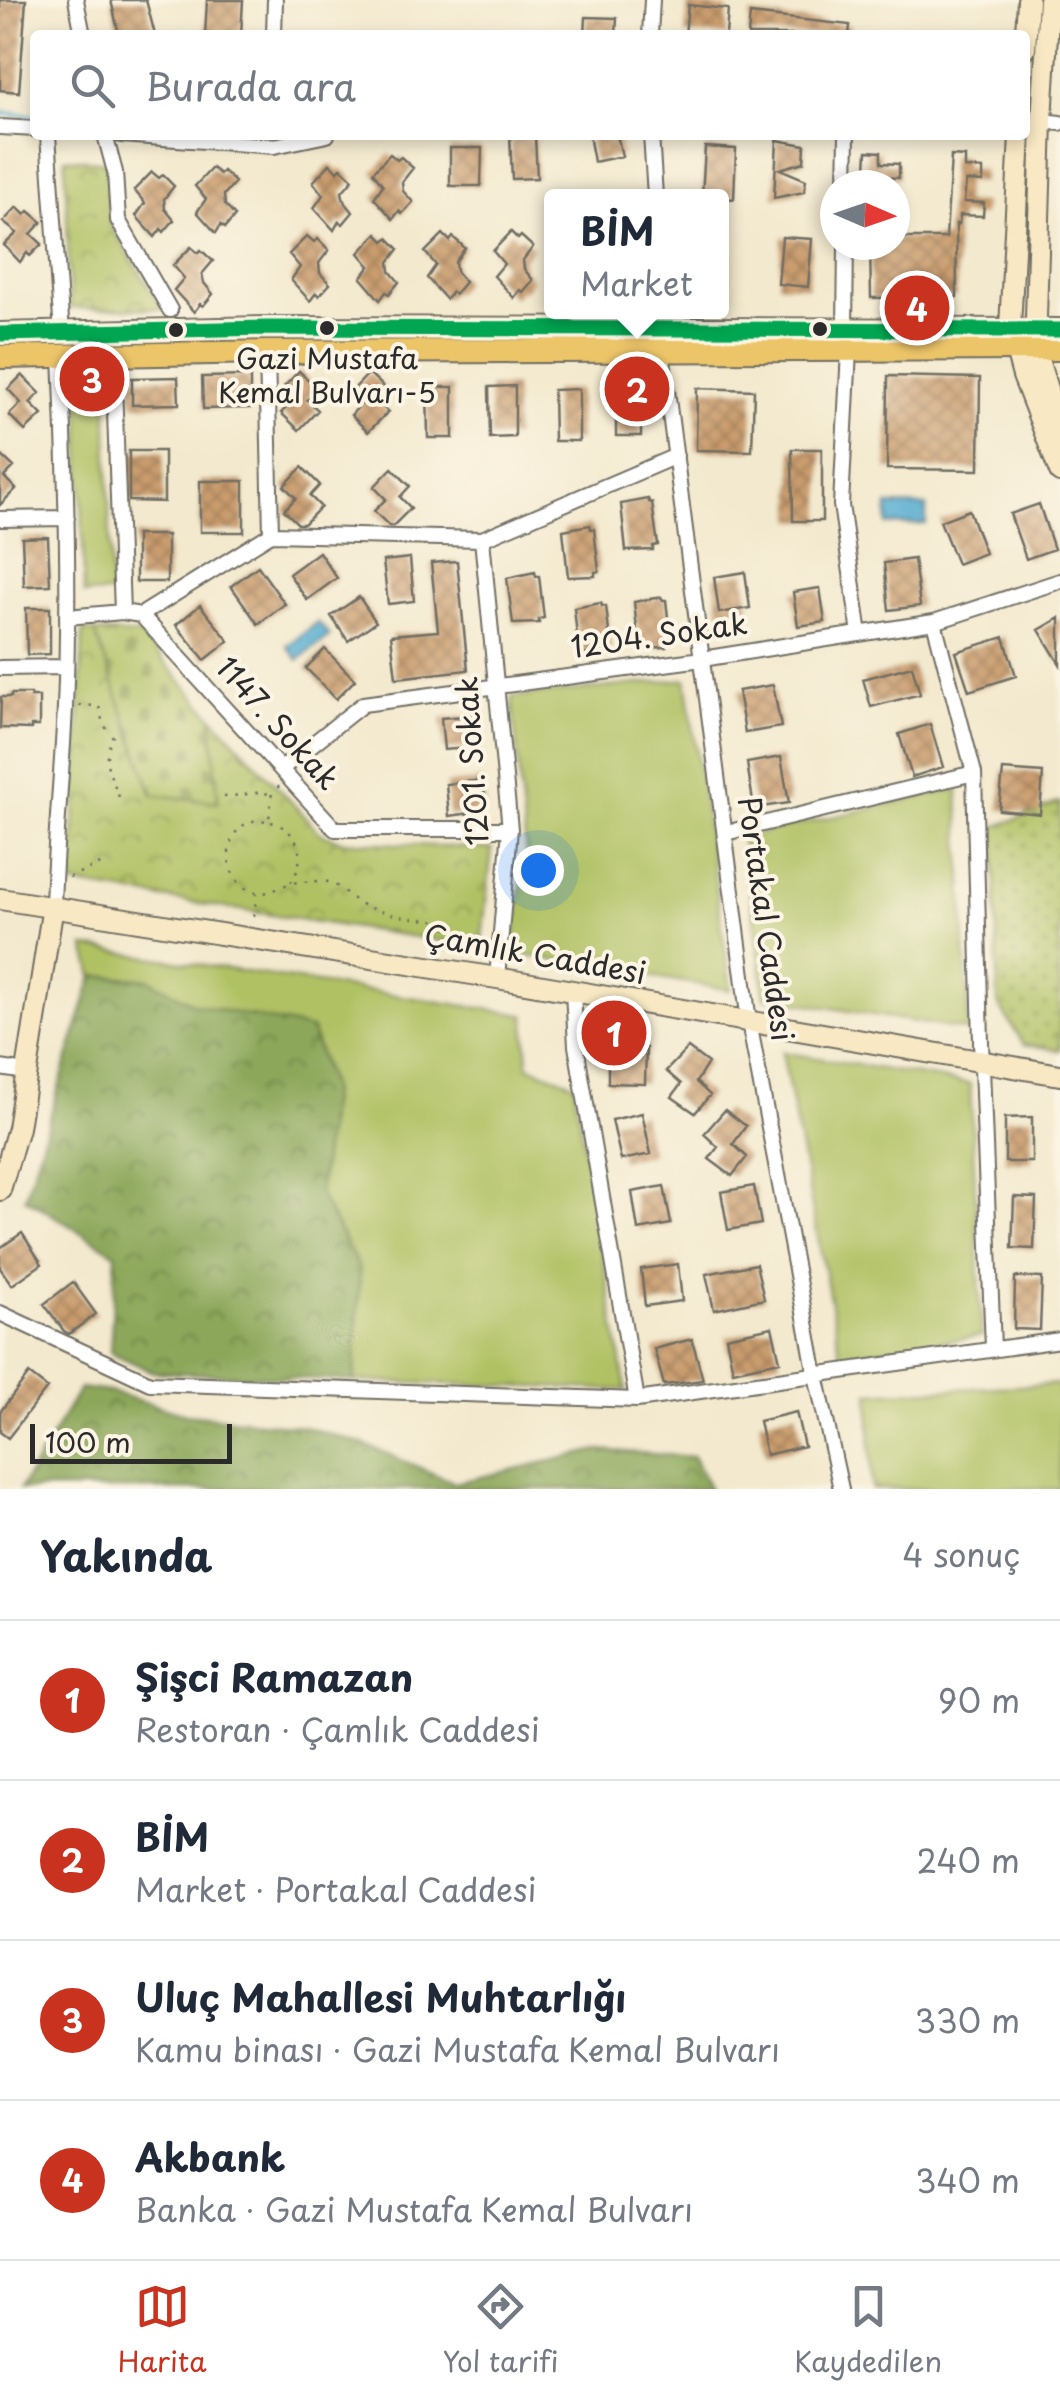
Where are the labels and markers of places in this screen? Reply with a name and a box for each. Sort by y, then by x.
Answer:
pin: 4 [884,270,950,346]
marker: Gazi Mustafa Kemal Bulvarı-5 [317,318,337,338]
unlabelled marker [810,319,830,339]
unlabelled marker [166,320,186,340]
place label: Gazi Mustafa Kemal Bulvarı-5 [218,336,436,413]
pin: 3 [59,342,124,416]
pin: 2 [604,352,670,426]
pin: 1 [582,996,646,1070]

